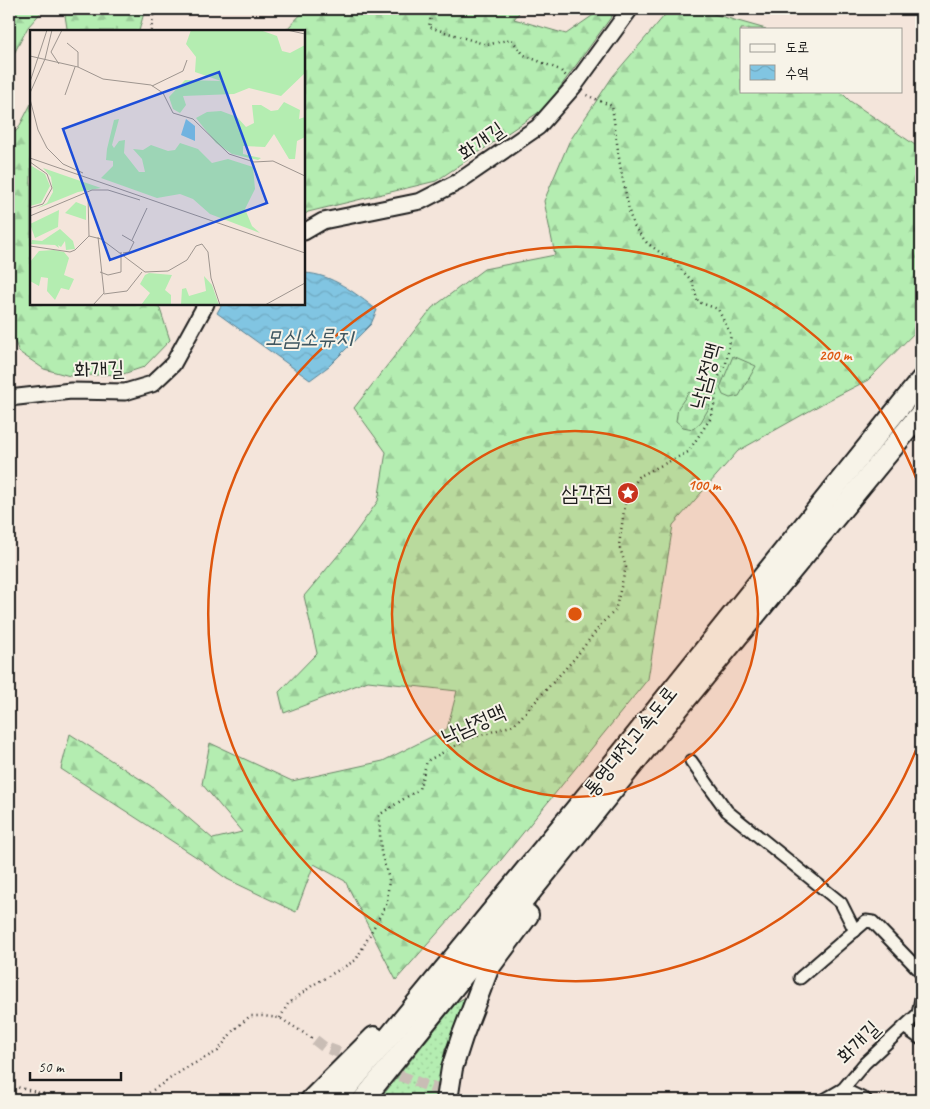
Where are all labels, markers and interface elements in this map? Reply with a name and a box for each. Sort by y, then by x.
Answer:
legend [740,28,902,92]
inset map [30,30,305,305]
text: 도로 [785,38,809,57]
text: 수역 [785,64,809,83]
street label: 화개길 [453,116,509,166]
water label: 모심소류지 [265,324,356,352]
street label: 낙남정맥 [684,340,726,412]
text: 200 m [819,346,853,365]
street label: 화개길 [73,355,125,383]
text: 100 m [688,476,722,495]
place label: 삼각점 [561,480,612,506]
place icon: 삼각점 [616,481,640,505]
centre of rings [566,605,584,623]
street label: 통영대전고속도로 [577,680,683,802]
street label: 낙남정맥 [437,698,509,750]
street label: 화개길 [831,1015,885,1069]
scale bar [30,1049,121,1081]
text: 50 m [38,1058,65,1077]

